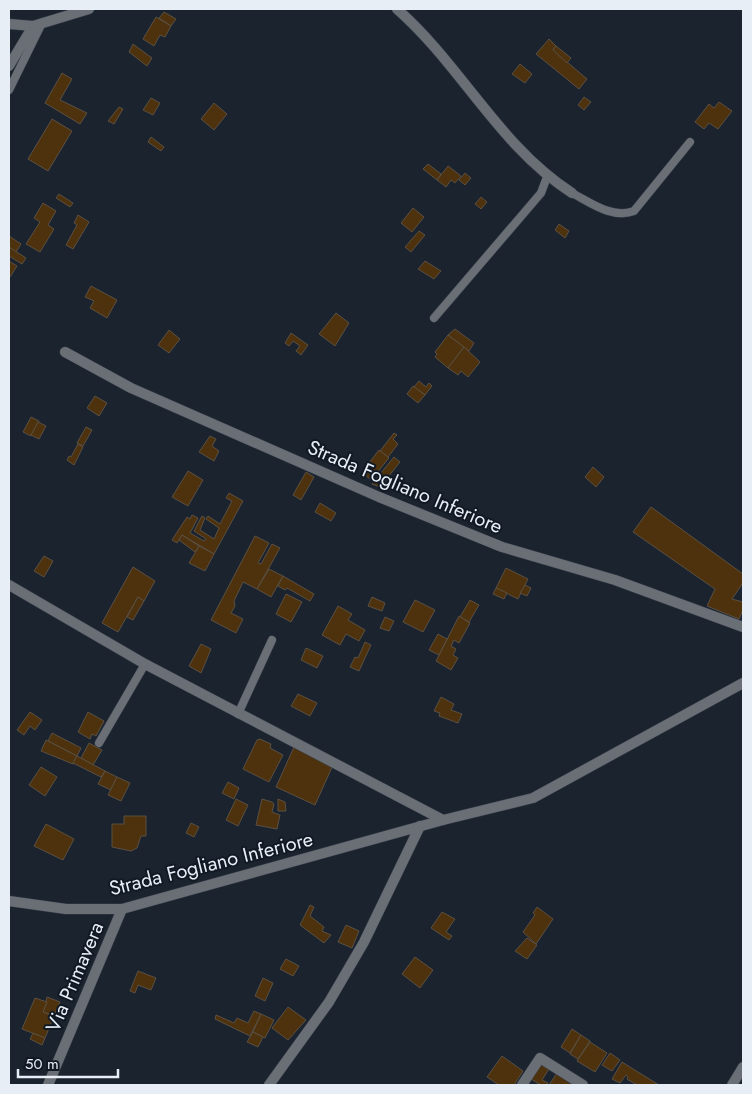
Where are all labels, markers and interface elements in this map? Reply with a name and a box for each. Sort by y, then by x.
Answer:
street label: Strada Fogliano Inferiore [303,433,507,541]
street label: Strada Fogliano Inferiore [106,825,316,903]
street label: Via Primavera [39,917,111,1037]
scale bar [18,1046,118,1078]
text: 50 m [25,1053,59,1075]

